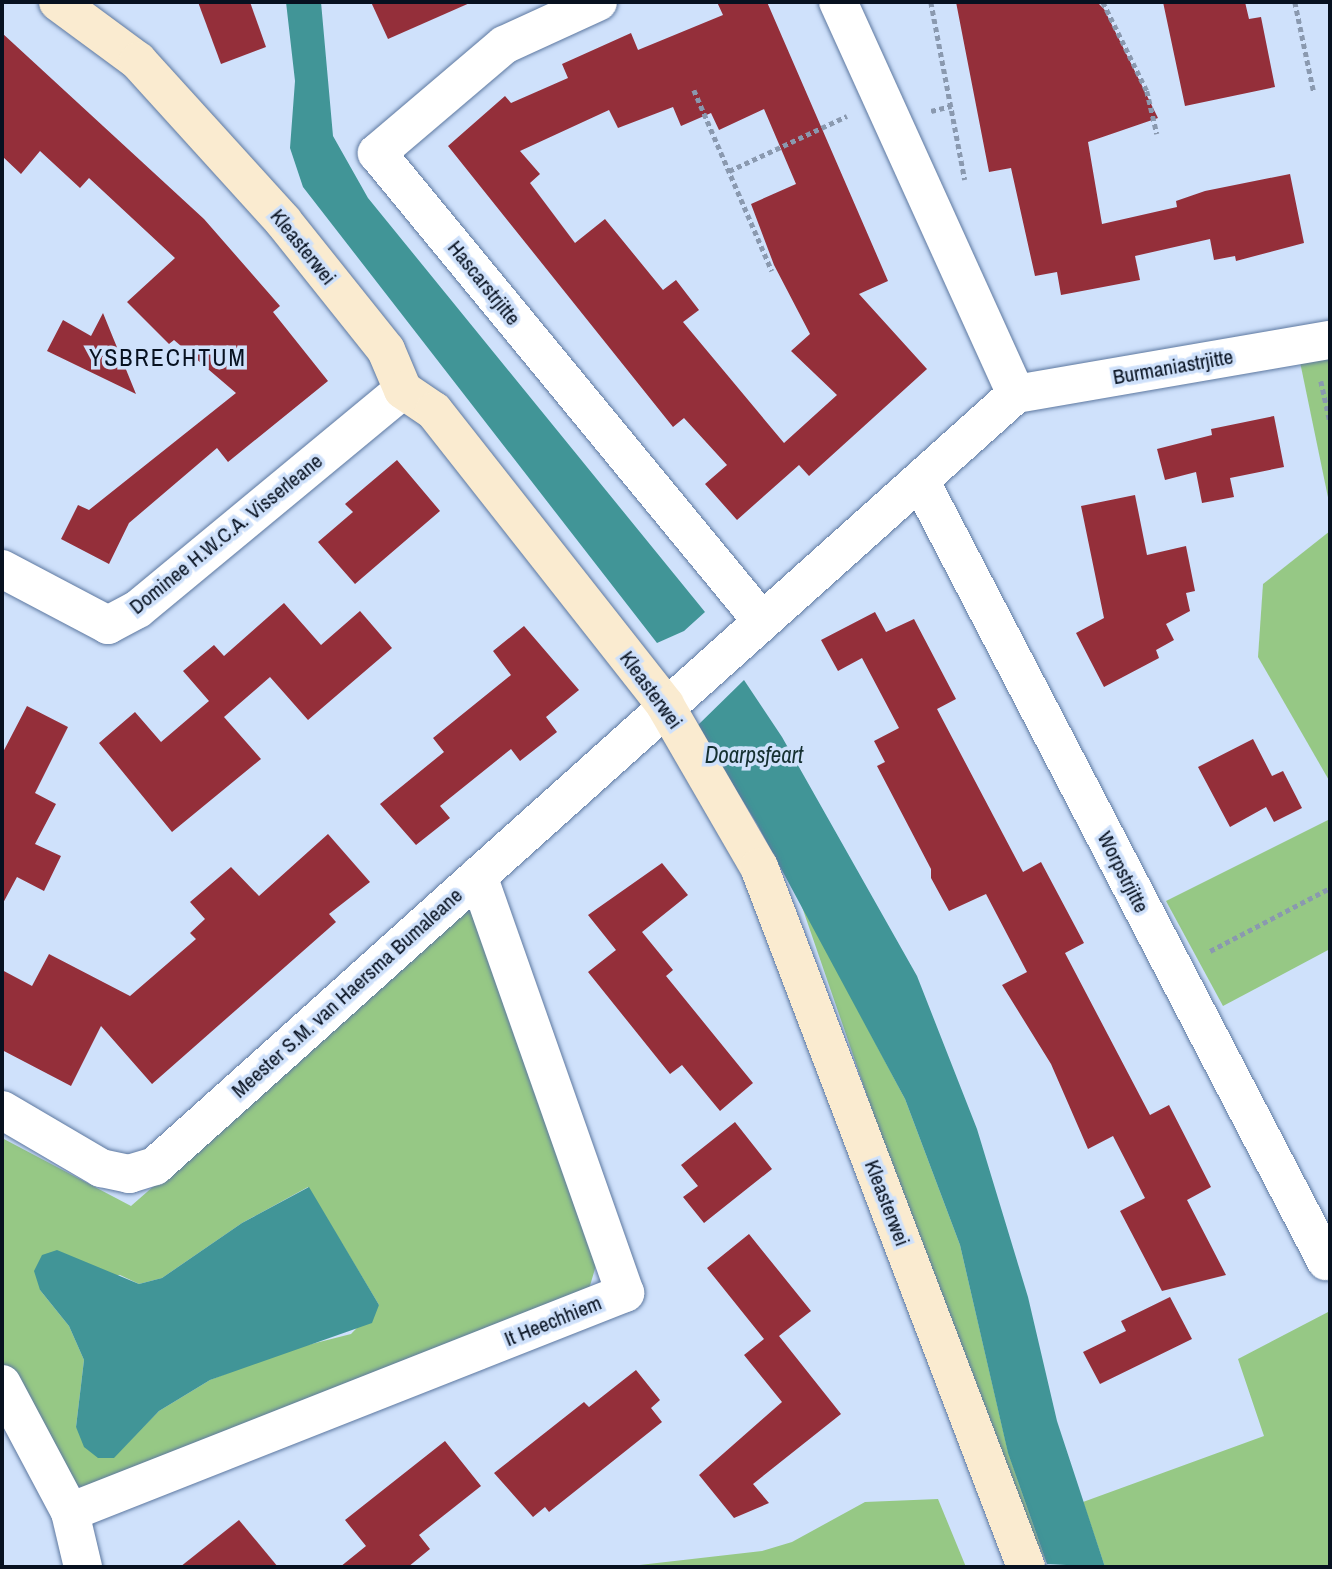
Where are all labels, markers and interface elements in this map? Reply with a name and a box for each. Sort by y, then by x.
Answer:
street label: Kleasterwei [265,204,341,290]
street label: Hascarstrjitte [442,236,526,330]
district label: YSBRECHTUM [90,344,246,372]
street label: Burmaniastrjitte [1111,344,1235,390]
street label: Dominee H.W.C.A. Visserleane [124,448,328,620]
street label: Kleasterwei [614,646,688,734]
water label: Doarpsfeart [705,741,803,769]
street label: Worpstrjitte [1092,827,1154,917]
street label: Meester S.M. van Haersma Bumaleane [227,883,467,1103]
street label: Kleasterwei [859,1156,915,1250]
street label: It Heechhiem [501,1290,605,1352]

